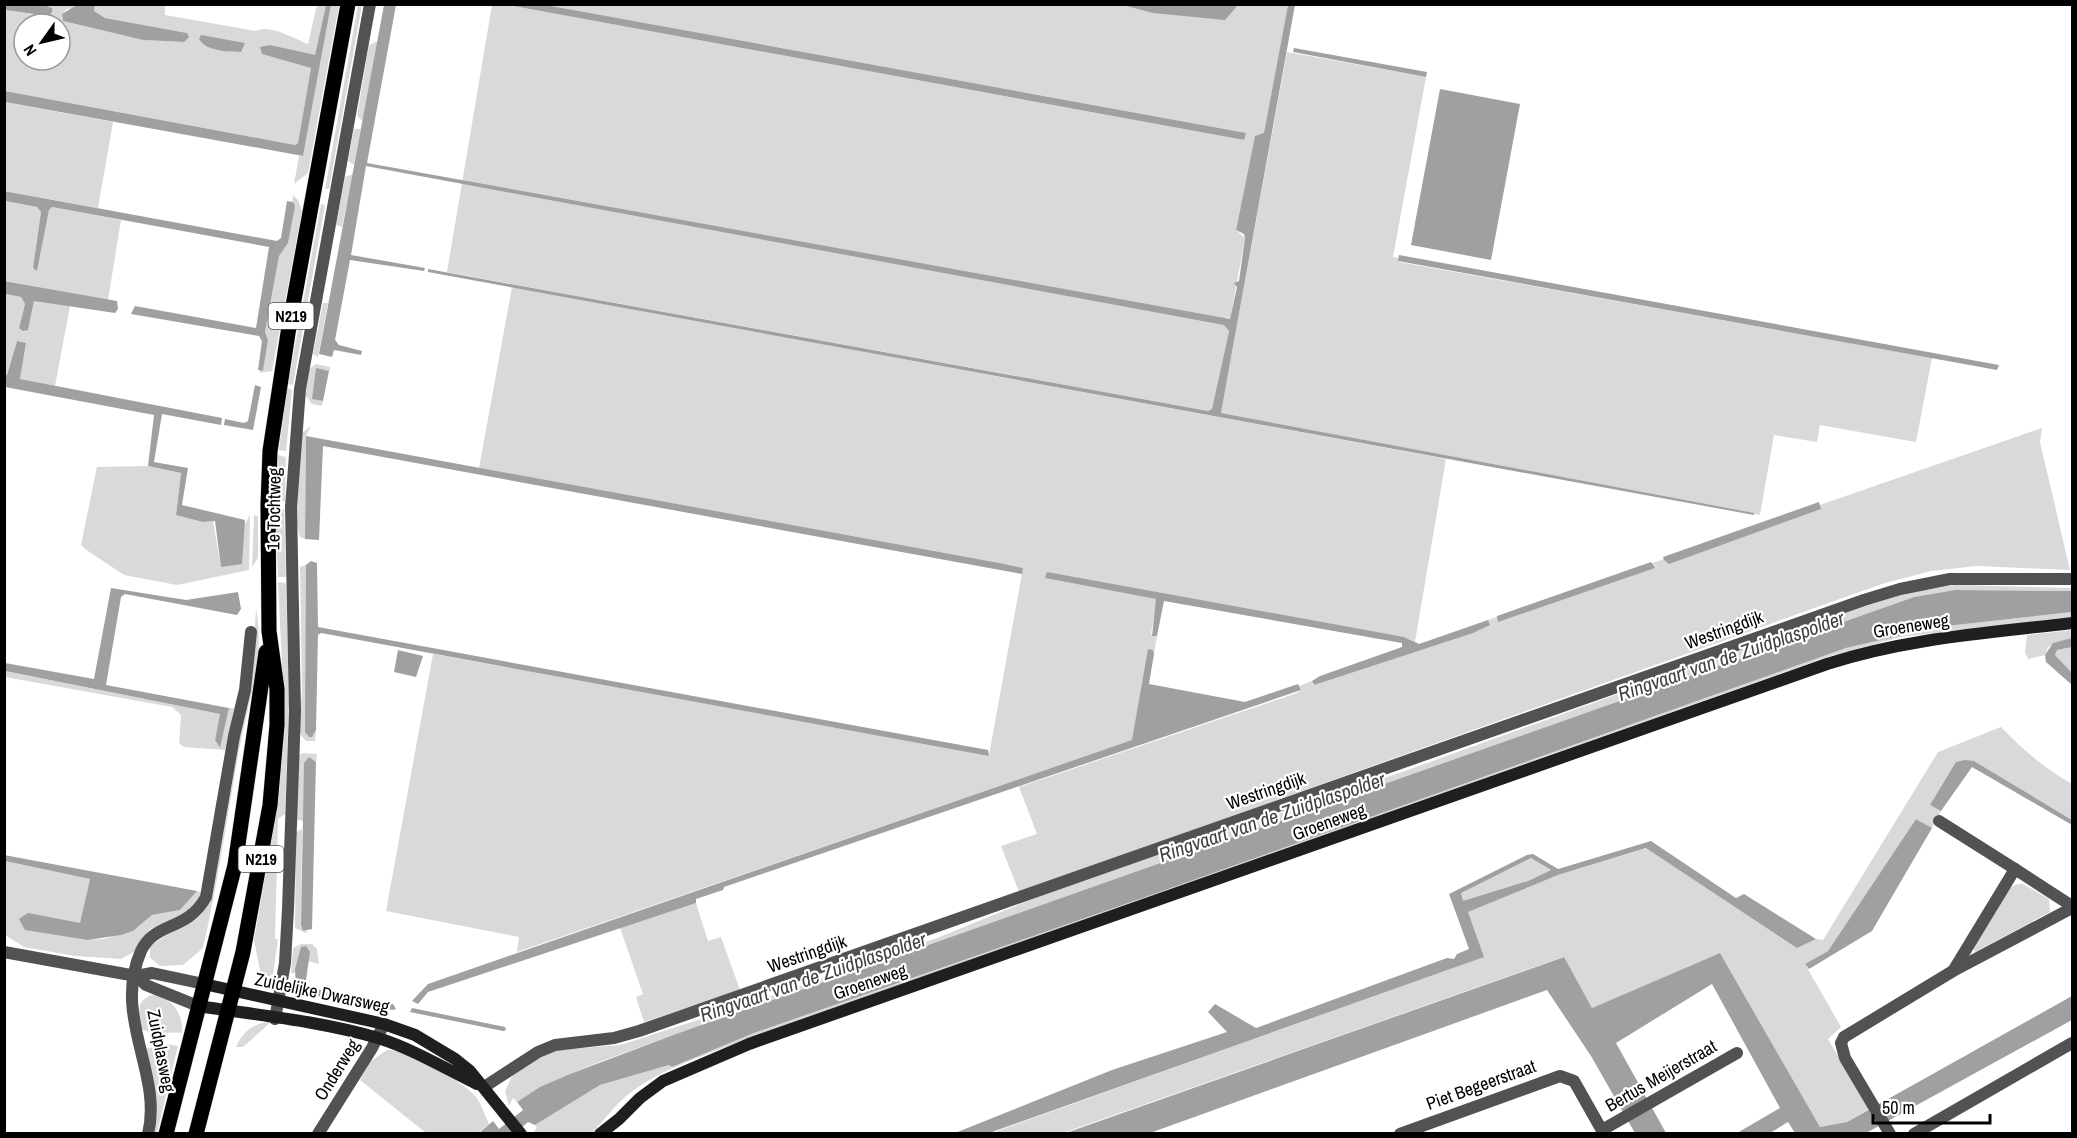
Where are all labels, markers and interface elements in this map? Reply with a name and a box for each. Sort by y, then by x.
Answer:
north arrow [12,12,72,72]
text: N [18,40,41,60]
road number: N219 [268,303,314,329]
street label: 1e Tochtweg [260,467,287,551]
water label: Ringvaart van de Zuidplaspolder [1614,604,1848,707]
street label: Westringdijk [1681,604,1767,655]
street label: Groeneweg [1871,607,1951,644]
water label: Ringvaart van de Zuidplaspolder [1155,765,1389,868]
street label: Westringdijk [1223,765,1309,816]
street label: Groeneweg [1289,796,1370,846]
road number: N219 [238,846,284,872]
water label: Ringvaart van de Zuidplaspolder [696,925,930,1028]
street label: Westringdijk [764,928,850,979]
street label: Groeneweg [830,957,911,1006]
street label: Zuidelijke Dwarsweg [253,966,392,1019]
street label: Zuidplasweg [141,1007,182,1095]
street label: Onderweg [308,1034,366,1105]
street label: Bertus Meijerstraat [1601,1034,1721,1118]
street label: Piet Begeerstraat [1423,1053,1539,1116]
scale bar [1873,1087,1990,1125]
text: 50 m [1882,1095,1915,1120]

